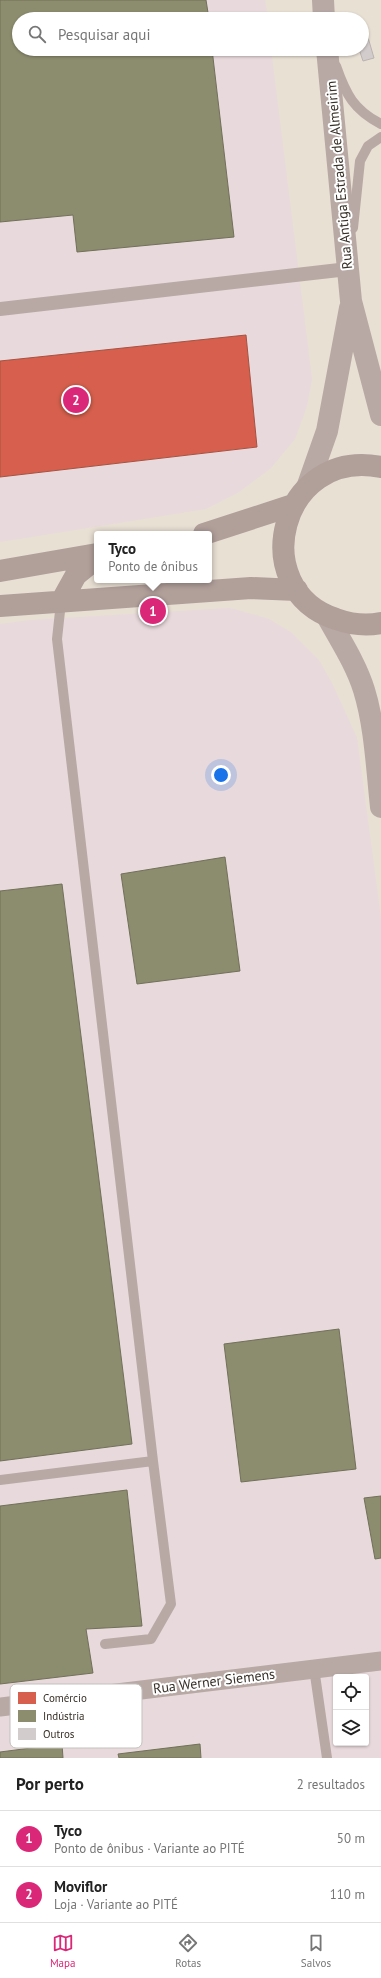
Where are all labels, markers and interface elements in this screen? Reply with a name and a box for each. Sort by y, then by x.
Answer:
search box [12,12,369,56]
icon: search [26,23,48,45]
text: Pesquisar aqui [58,25,150,44]
street label: Rua Antiga Estrada de Almeirim [322,80,356,270]
pin: 2 [63,385,89,415]
popup [94,531,212,583]
text: Tyco [108,539,136,558]
text: Ponto de ônibus [108,558,198,575]
pin: 1 [140,596,166,626]
your location [211,765,231,785]
street label: Rua Werner Siemens [152,1665,276,1697]
map controls [333,1674,369,1746]
button: locate [333,1674,369,1710]
legend [10,1684,142,1748]
text: Comércio [43,1691,87,1705]
text: Indústria [43,1709,85,1723]
button: layers [333,1710,369,1746]
text: Outros [43,1727,75,1741]
text: Por perto [16,1773,84,1795]
text: 2 resultados [297,1776,365,1793]
text: Tyco [54,1821,82,1840]
text: 1 [25,1830,33,1847]
text: 50 m [337,1830,365,1847]
text: Ponto de ônibus · Variante ao PITÉ [54,1840,245,1857]
text: Moviflor [54,1877,107,1896]
text: 2 [25,1886,33,1903]
text: 110 m [330,1886,365,1903]
text: Loja · Variante ao PITÉ [54,1896,178,1913]
tab: Mapa [50,1932,75,1970]
tab: Rotas [175,1932,201,1970]
tab: Salvos [301,1932,331,1970]

